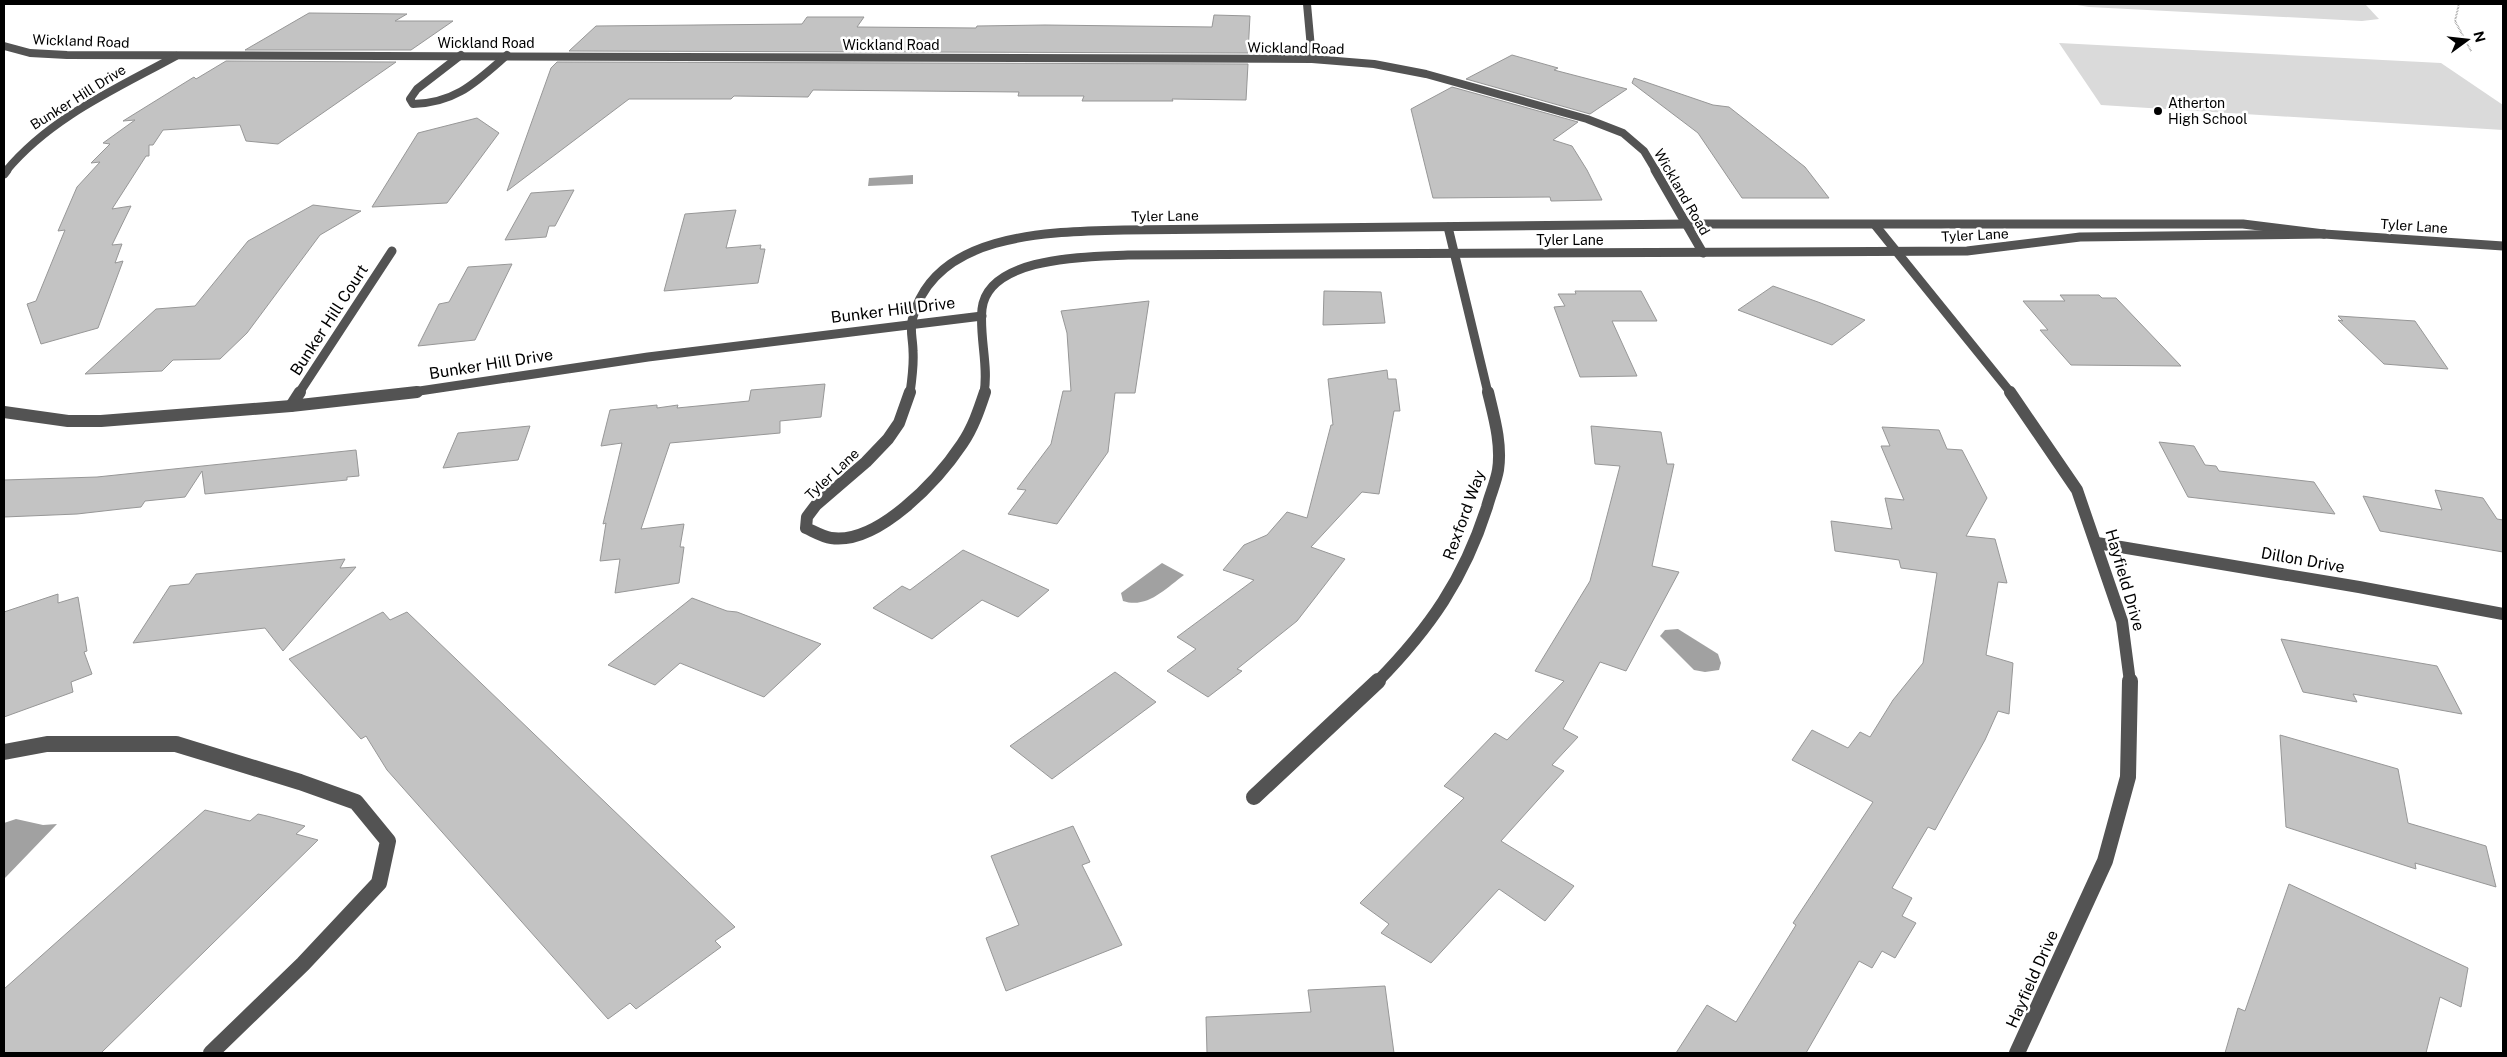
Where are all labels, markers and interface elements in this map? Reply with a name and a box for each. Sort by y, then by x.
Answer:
north arrow [2442,15,2492,65]
text: N [2470,29,2489,44]
street label: Wickland Road [32,31,130,51]
street label: Wickland Road [437,35,535,51]
street label: Wickland Road [842,37,940,53]
street label: Wickland Road [1247,39,1345,57]
street label: Bunker Hill Drive [27,61,129,133]
place label: Atherton High School [2168,95,2247,127]
marker: Atherton High School [2152,105,2164,117]
street label: Wickland Road [1651,146,1713,238]
street label: Tyler Lane [1131,207,1199,225]
street label: Tyler Lane [2380,216,2448,236]
street label: Tyler Lane [1941,225,2009,245]
street label: Tyler Lane [1536,232,1604,248]
street label: Bunker Hill Court [286,261,372,379]
street label: Bunker Hill Drive [830,293,956,327]
street label: Bunker Hill Drive [428,345,554,383]
street label: Tyler Lane [802,445,862,503]
street label: Rexford Way [1439,467,1489,563]
street label: Hayfield Drive [2101,527,2149,633]
street label: Dillon Drive [2260,543,2346,577]
street label: Hayfield Drive [2002,927,2062,1031]

